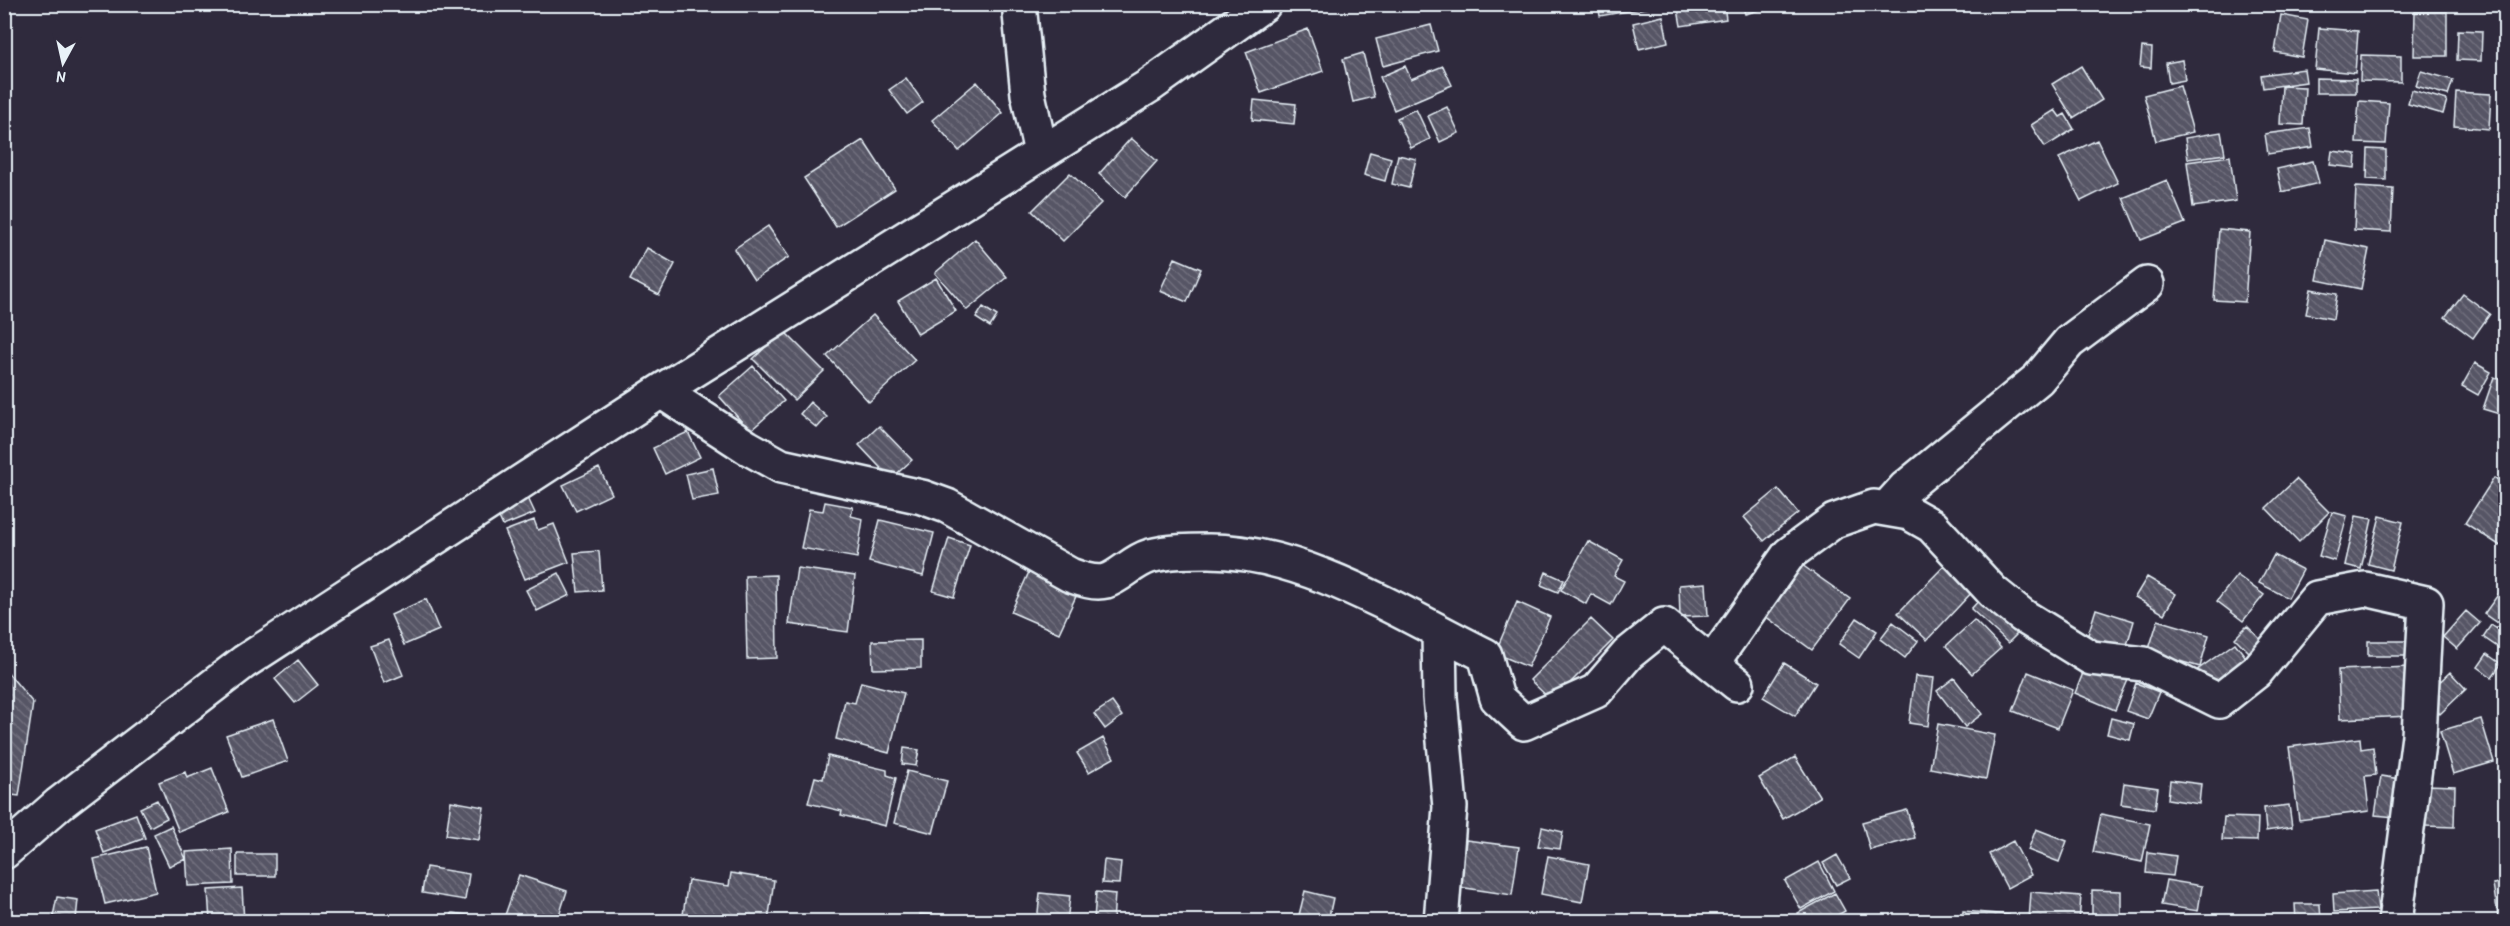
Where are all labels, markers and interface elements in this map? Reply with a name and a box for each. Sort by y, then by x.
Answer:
north arrow [33,33,93,93]
text: N [55,66,67,89]

